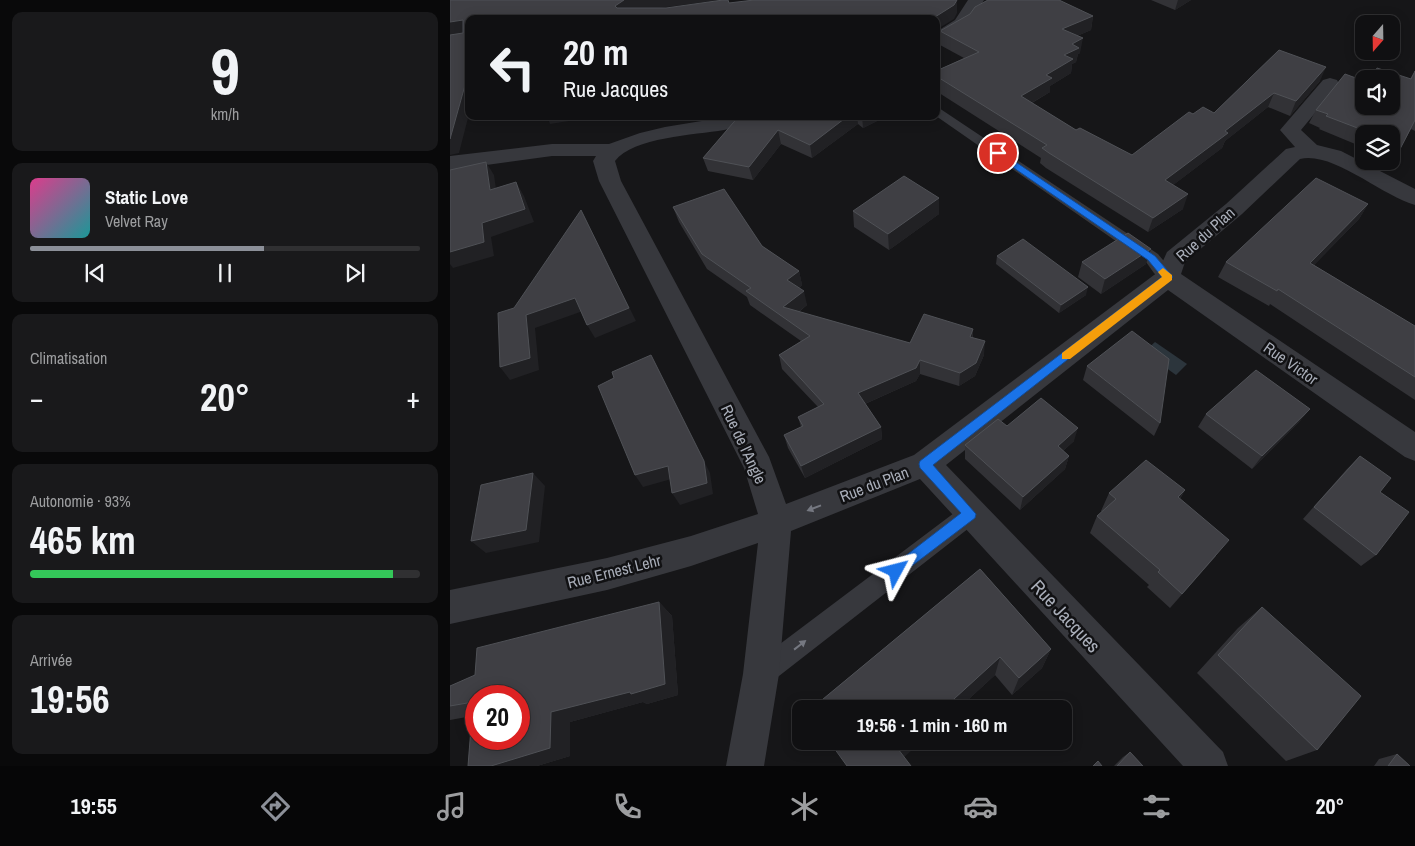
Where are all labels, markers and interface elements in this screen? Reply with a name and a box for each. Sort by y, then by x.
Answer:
north arrow [1355,15,1400,60]
map controls [1355,15,1400,170]
text: 9 [210,27,240,114]
text: 20 m [563,29,628,76]
icon: left [480,35,545,100]
button: sound [1355,70,1400,115]
text: Rue Jacques [563,74,668,104]
text: km/h [211,103,239,125]
button: layers [1355,125,1400,170]
pin [977,132,1019,174]
icon: arrive [984,139,1012,167]
text: Static Love [105,184,188,210]
street label: Rue du Plan [1171,202,1239,266]
text: Velvet Ray [105,210,168,232]
icon: previous [81,259,109,287]
icon: pause [211,259,239,287]
icon: next [341,259,369,287]
street label: Rue Victor [1259,336,1323,390]
text: Climatisation [30,347,107,369]
text: 20° [200,372,250,423]
text: − [30,379,43,417]
text: + [407,379,420,417]
street label: Rue de l'Angle [716,401,772,487]
street label: Rue du Plan [836,461,912,507]
text: Autonomie · 93% [30,490,131,512]
one-way arrow [807,504,821,512]
text: 465 km [30,515,136,566]
position arrow [869,544,921,596]
street label: Rue Ernest Lehr [565,549,664,593]
street label: Rue Jacques [1025,574,1107,658]
one-way arrow [793,639,806,650]
text: Arrivée [30,649,72,671]
text: 19:56 [30,674,110,725]
speed limit sign: 20 [465,685,530,750]
text: 19:56 · 1 min · 160 m [857,712,1007,738]
icon: directions [258,789,293,824]
icon: music [434,789,469,824]
icon: phone [610,789,645,824]
icon: climate [787,789,822,824]
icon: car [963,789,998,824]
icon: filters [1139,789,1174,824]
text: 19:55 [71,791,117,821]
text: 20° [1315,791,1344,821]

